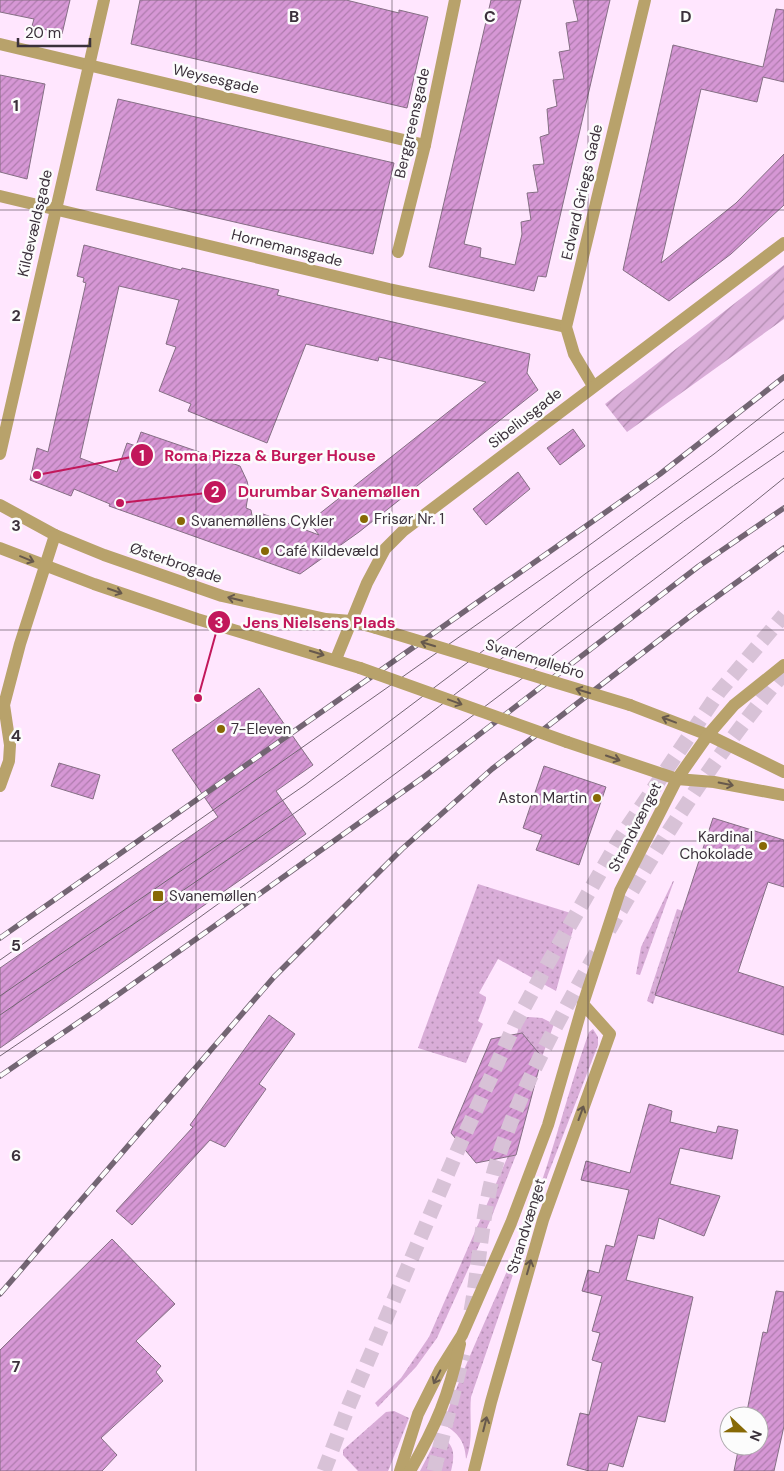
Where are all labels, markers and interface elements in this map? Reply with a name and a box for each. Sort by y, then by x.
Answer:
text: B [289,6,299,27]
text: C [484,6,496,27]
text: D [680,6,692,27]
scale bar [18,15,90,47]
text: 20 m [25,23,61,43]
street label: Weysesgade [171,59,261,99]
street label: Berggreensgade [390,66,434,180]
text: 1 [13,95,19,116]
street label: Edvard Griegs Gade [557,122,607,262]
street label: Kildevældsgade [13,167,57,279]
street label: Hornemansgade [229,225,345,271]
text: 2 [11,305,21,326]
street label: Sibeliusgade [484,383,566,453]
callout: Roma Pizza & Burger House [129,440,386,471]
text: Roma Pizza & Burger House [164,445,376,466]
text: 1 [139,446,145,466]
callout: Durumbar Svanemøllen [203,476,430,507]
text: Durumbar Svanemøllen [238,481,420,502]
text: 2 [211,482,220,502]
place label: Frisør Nr. 1 [374,509,444,529]
place label: Svanemøllens Cykler [191,511,335,531]
marker: Frisør Nr. 1 [358,513,370,525]
text: 3 [11,515,21,536]
marker: Svanemøllens Cykler [175,515,187,527]
street label: Østerbrogade [127,538,225,588]
place label: Café Kildevæld [275,541,379,561]
marker: Café Kildevæld [259,545,271,557]
one-way arrow [19,555,34,564]
one-way arrow [107,587,122,596]
one-way arrow [227,594,243,603]
callout: Jens Nielsens Plads [207,607,405,638]
text: Jens Nielsens Plads [242,612,396,633]
text: 3 [214,613,224,633]
street label: Svanemøllebro [483,634,587,684]
one-way arrow [420,638,436,648]
one-way arrow [309,649,325,659]
one-way arrow [576,686,591,695]
one-way arrow [447,698,462,707]
one-way arrow [662,715,677,724]
place label: 7-Eleven [231,719,291,739]
marker: 7-Eleven [215,723,227,735]
text: 4 [11,725,21,746]
one-way arrow [605,753,621,763]
street label: Strandvænget [604,779,666,875]
one-way arrow [717,780,733,790]
place label: Aston Martin [498,788,587,808]
marker: Aston Martin [591,792,603,804]
place label: Kardinal Chokolade [679,827,753,864]
marker: Kardinal Chokolade [757,840,769,852]
place label: Svanemøllen [169,886,257,906]
marker: Svanemøllen [151,889,165,903]
text: 5 [11,935,21,956]
one-way arrow [576,1106,586,1121]
text: 6 [11,1145,21,1166]
street label: Strandvænget [502,1176,550,1276]
one-way arrow [525,1260,535,1276]
text: 7 [12,1356,21,1377]
one-way arrow [432,1369,441,1384]
north arrow [719,1406,769,1456]
one-way arrow [481,1416,491,1432]
text: N [746,1428,766,1444]

